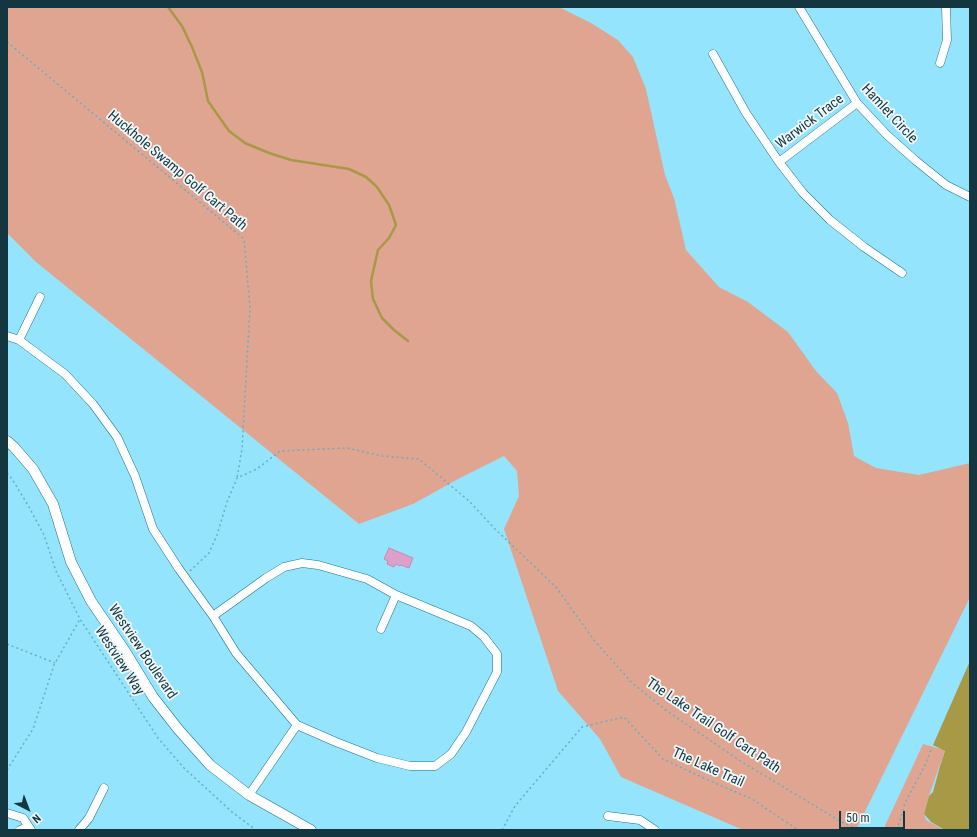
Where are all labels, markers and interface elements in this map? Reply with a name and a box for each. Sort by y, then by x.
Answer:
street label: Hamlet Circle [857,81,921,147]
street label: Warwick Trace [773,91,847,153]
street label: Huckhole Swamp Golf Cart Path [104,108,250,234]
street label: Westview Boulevard [104,602,180,702]
street label: Westview Way [91,624,147,698]
street label: The Lake Trail Golf Cart Path [643,675,783,777]
street label: The Lake Trail [669,745,747,791]
north arrow [8,789,48,829]
scale bar [841,803,907,829]
text: N [30,811,43,825]
text: 50 m [846,811,870,825]

